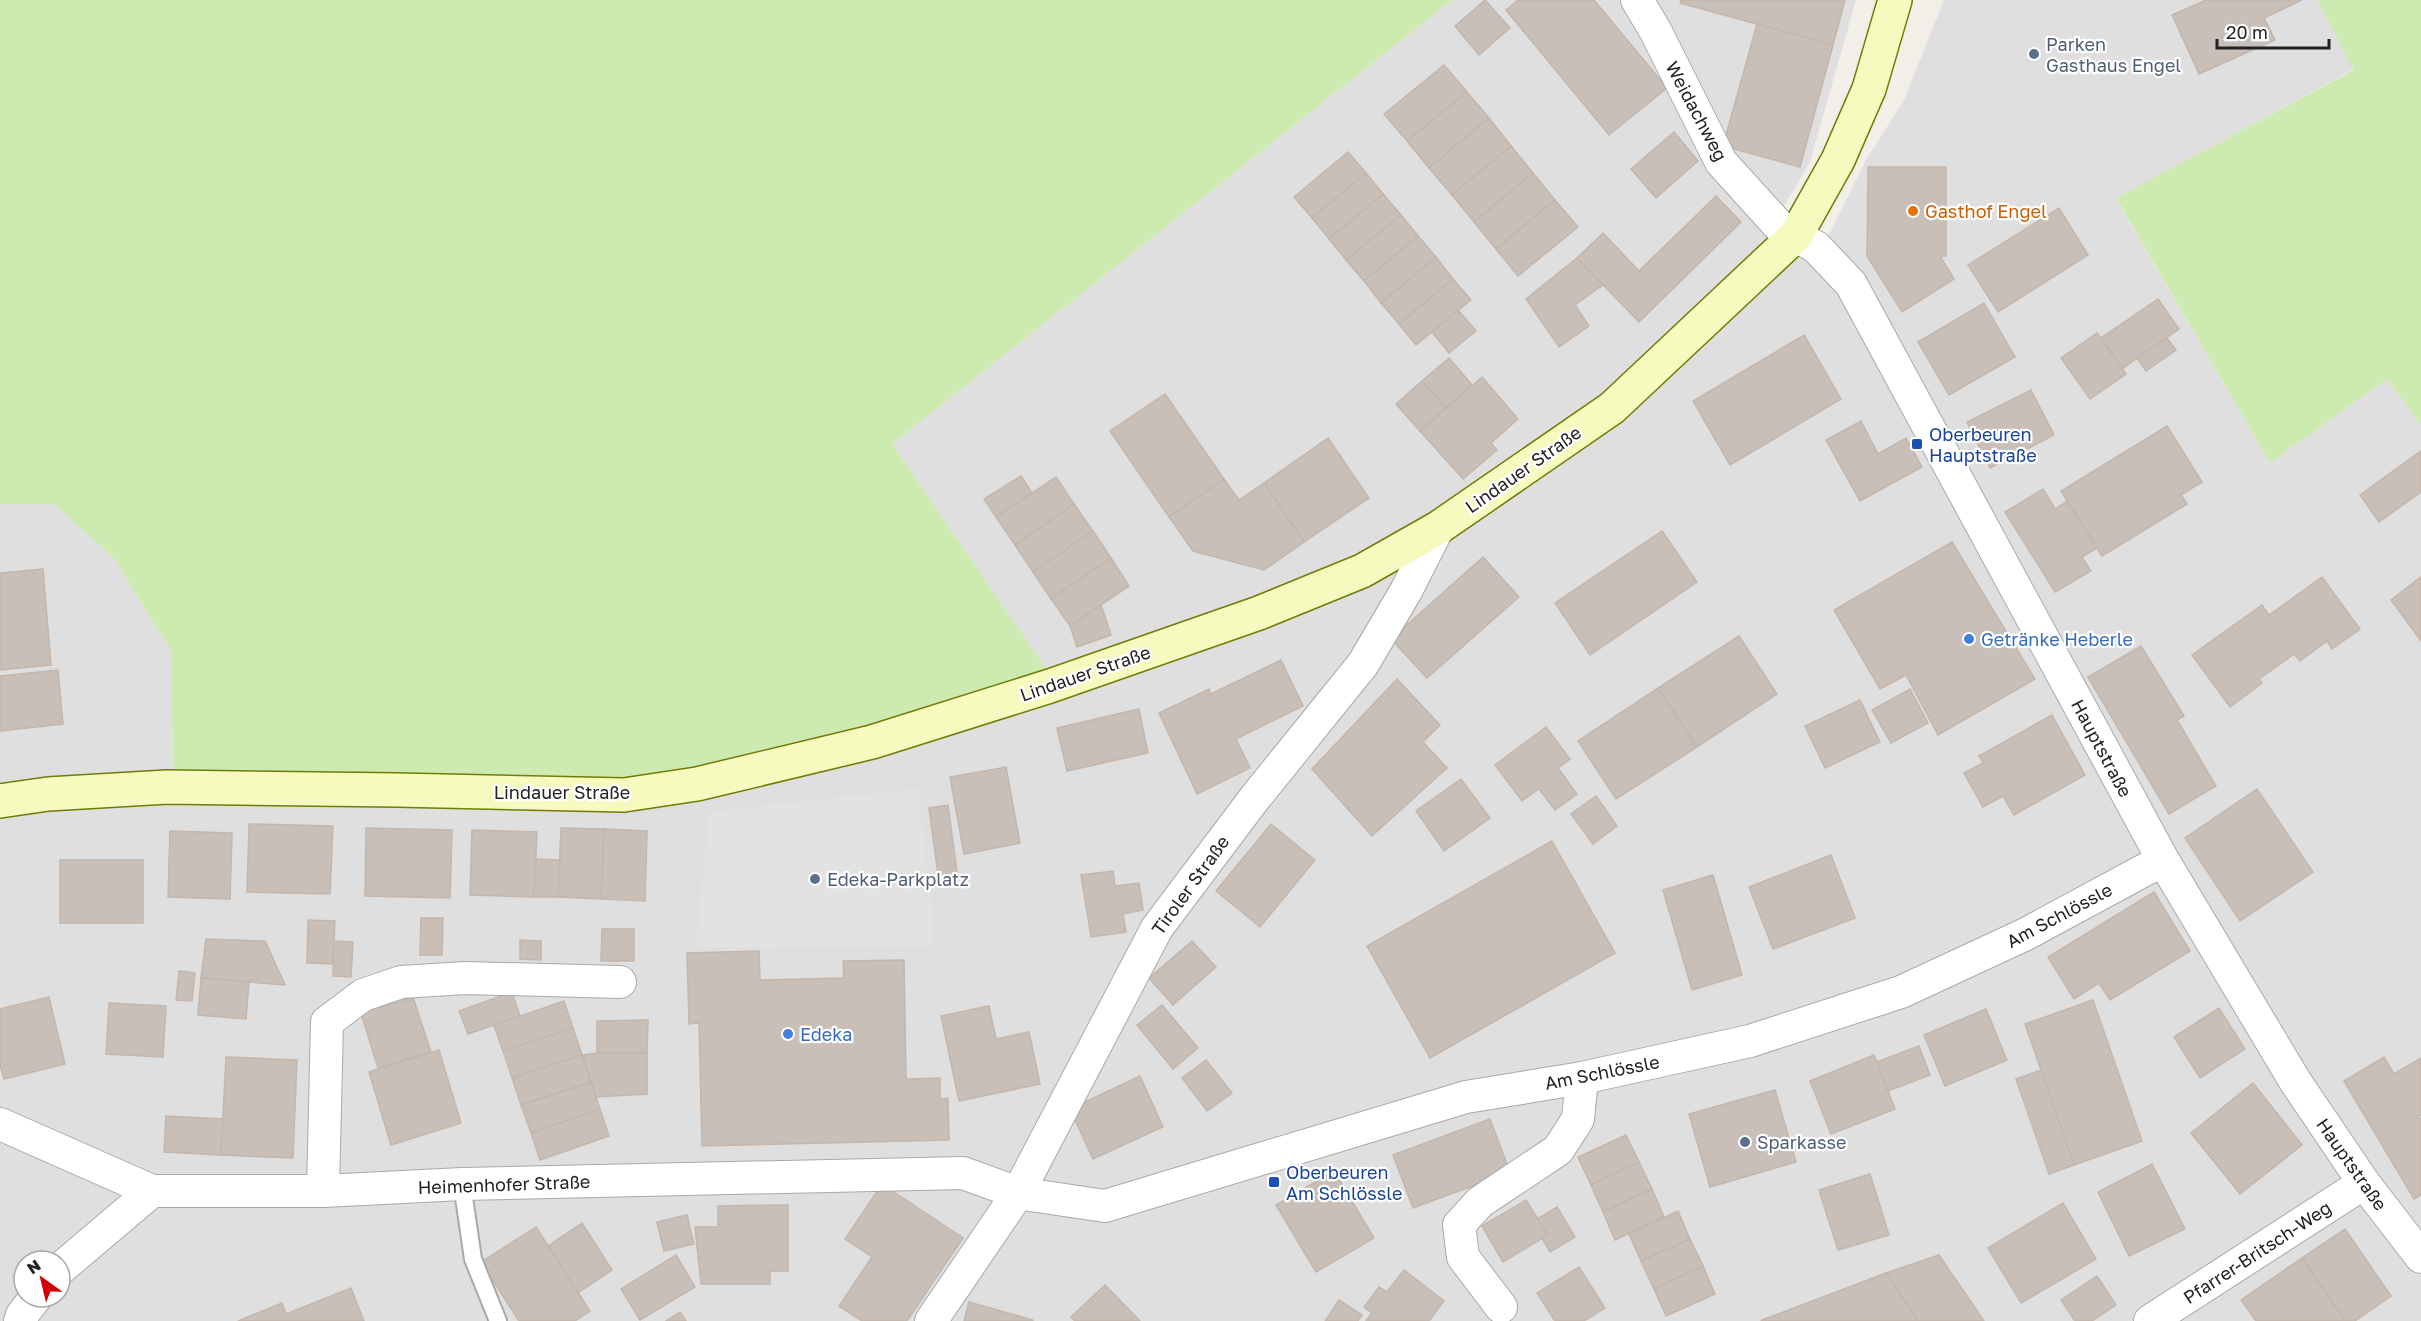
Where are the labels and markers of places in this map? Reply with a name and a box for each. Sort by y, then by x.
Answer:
place label: Parken Gasthaus Engel [2046,33,2181,76]
marker: Parken Gasthaus Engel [2027,47,2041,61]
place label: Gasthof Engel [1925,200,2047,222]
marker: Gasthof Engel [1906,204,1920,218]
place label: Oberbeuren Hauptstraße [1929,423,2037,466]
marker: Oberbeuren Hauptstraße [1910,437,1924,451]
place label: Getränke Heberle [1981,628,2133,650]
marker: Getränke Heberle [1962,632,1976,646]
place label: Edeka-Parkplatz [827,868,969,890]
marker: Edeka-Parkplatz [808,872,822,886]
place label: Edeka [800,1023,852,1045]
marker: Edeka [781,1027,795,1041]
place label: Sparkasse [1757,1131,1846,1153]
marker: Sparkasse [1738,1135,1752,1149]
place label: Oberbeuren Am Schlössle [1286,1161,1402,1204]
marker: Oberbeuren Am Schlössle [1267,1175,1281,1189]

